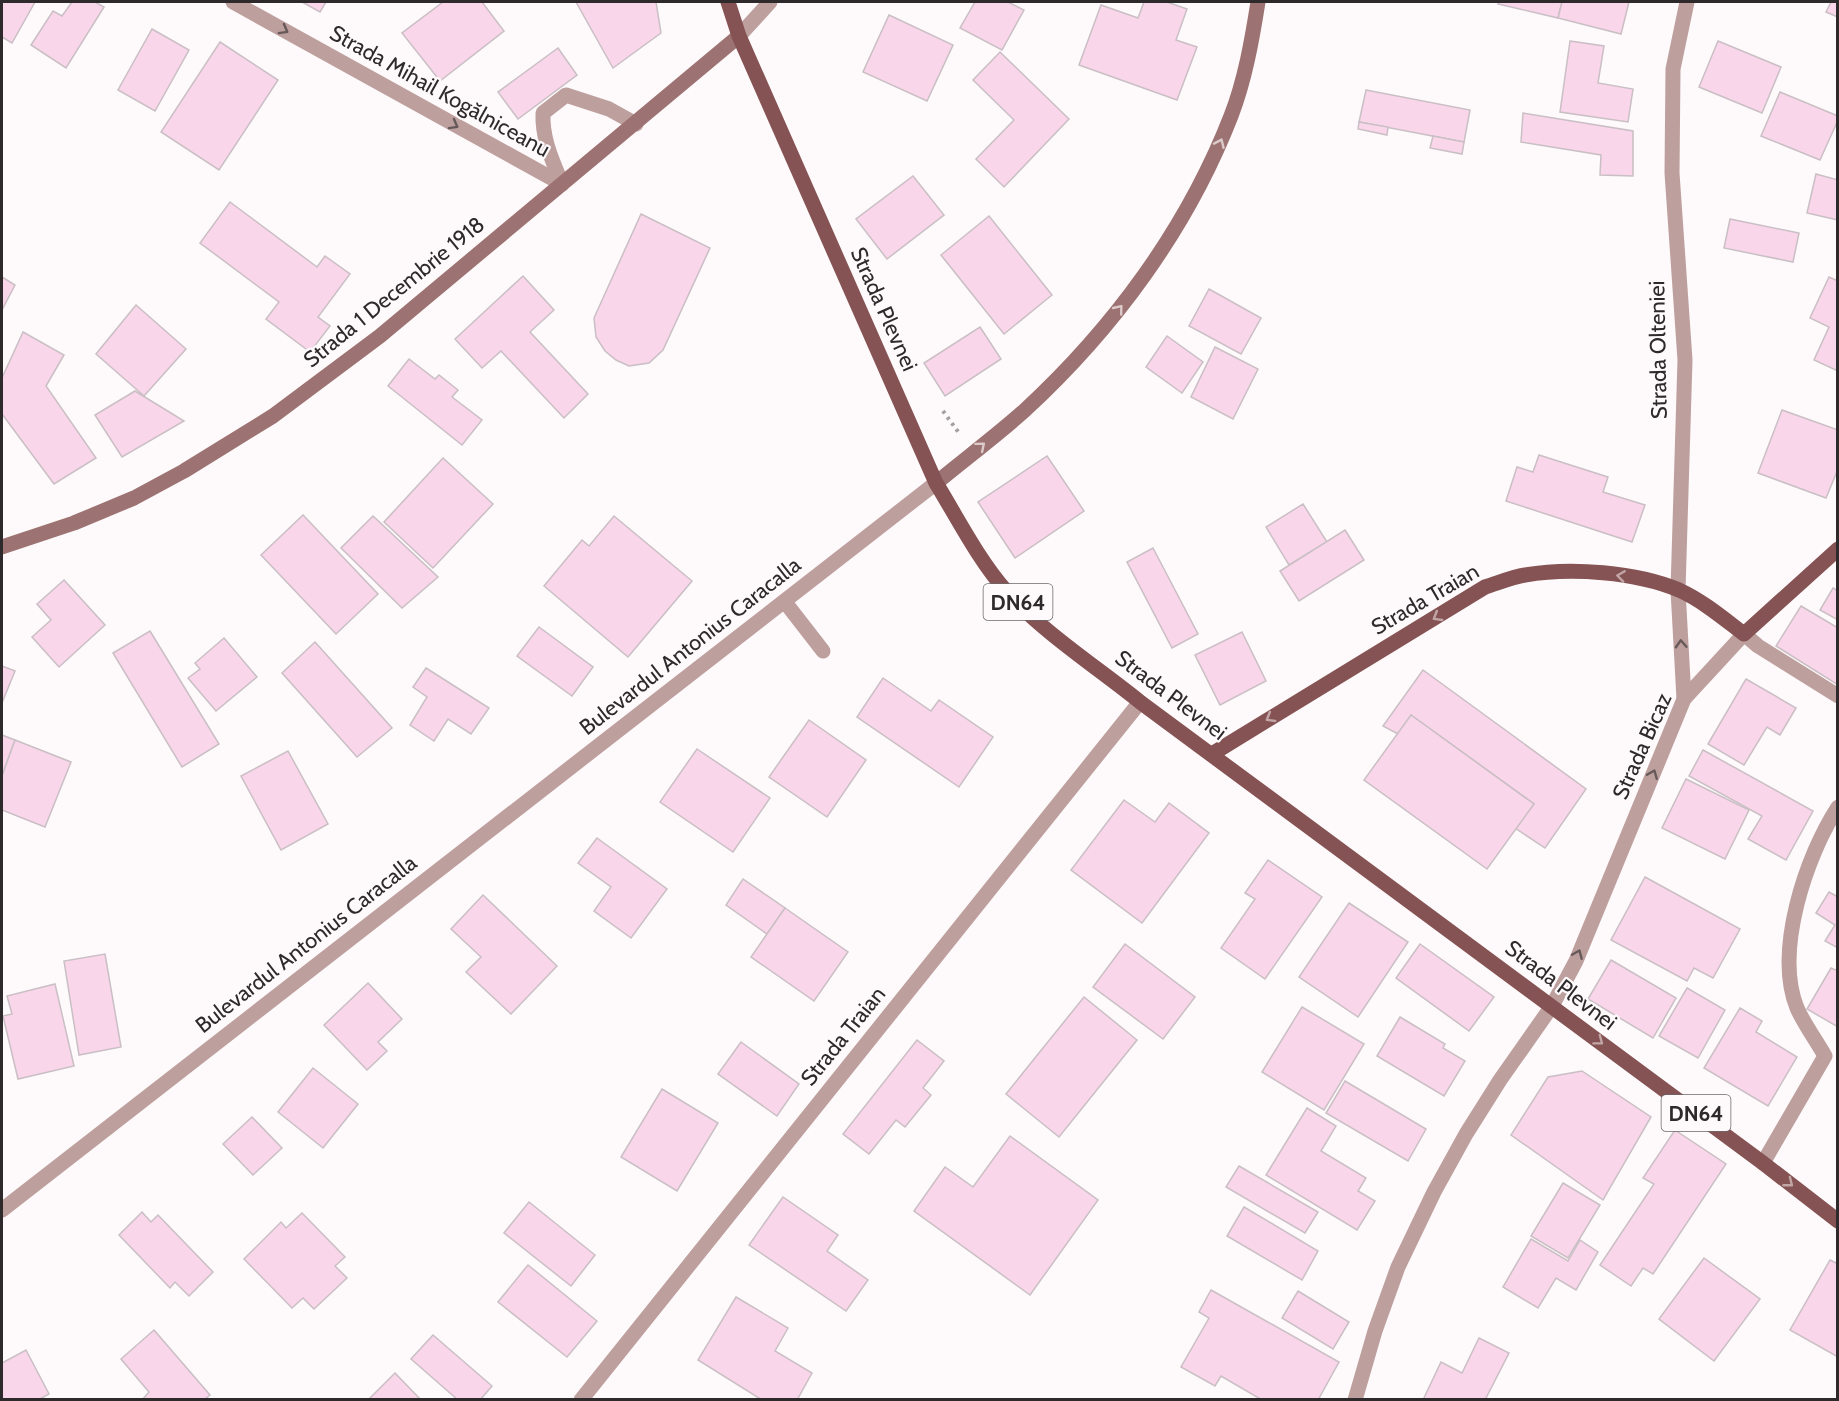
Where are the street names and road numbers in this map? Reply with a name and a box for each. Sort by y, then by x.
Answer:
street label: Strada Mihail Kogălniceanu [325,19,555,163]
street label: Strada 1 Decembrie 1918 [298,211,490,373]
street label: Strada Plevnei [845,243,923,375]
street label: Strada Olteniei [1643,281,1673,419]
street label: Bulevardul Antonius Caracalla [574,551,806,741]
street label: Strada Traian [1366,557,1484,641]
road number: DN64 [984,584,1052,620]
street label: Strada Plevnei [1110,644,1232,746]
street label: Strada Bicaz [1607,689,1677,803]
street label: Bulevardul Antonius Caracalla [190,849,422,1039]
street label: Strada Plevnei [1500,934,1622,1036]
street label: Strada Traian [795,981,891,1091]
road number: DN64 [1662,1095,1730,1131]

